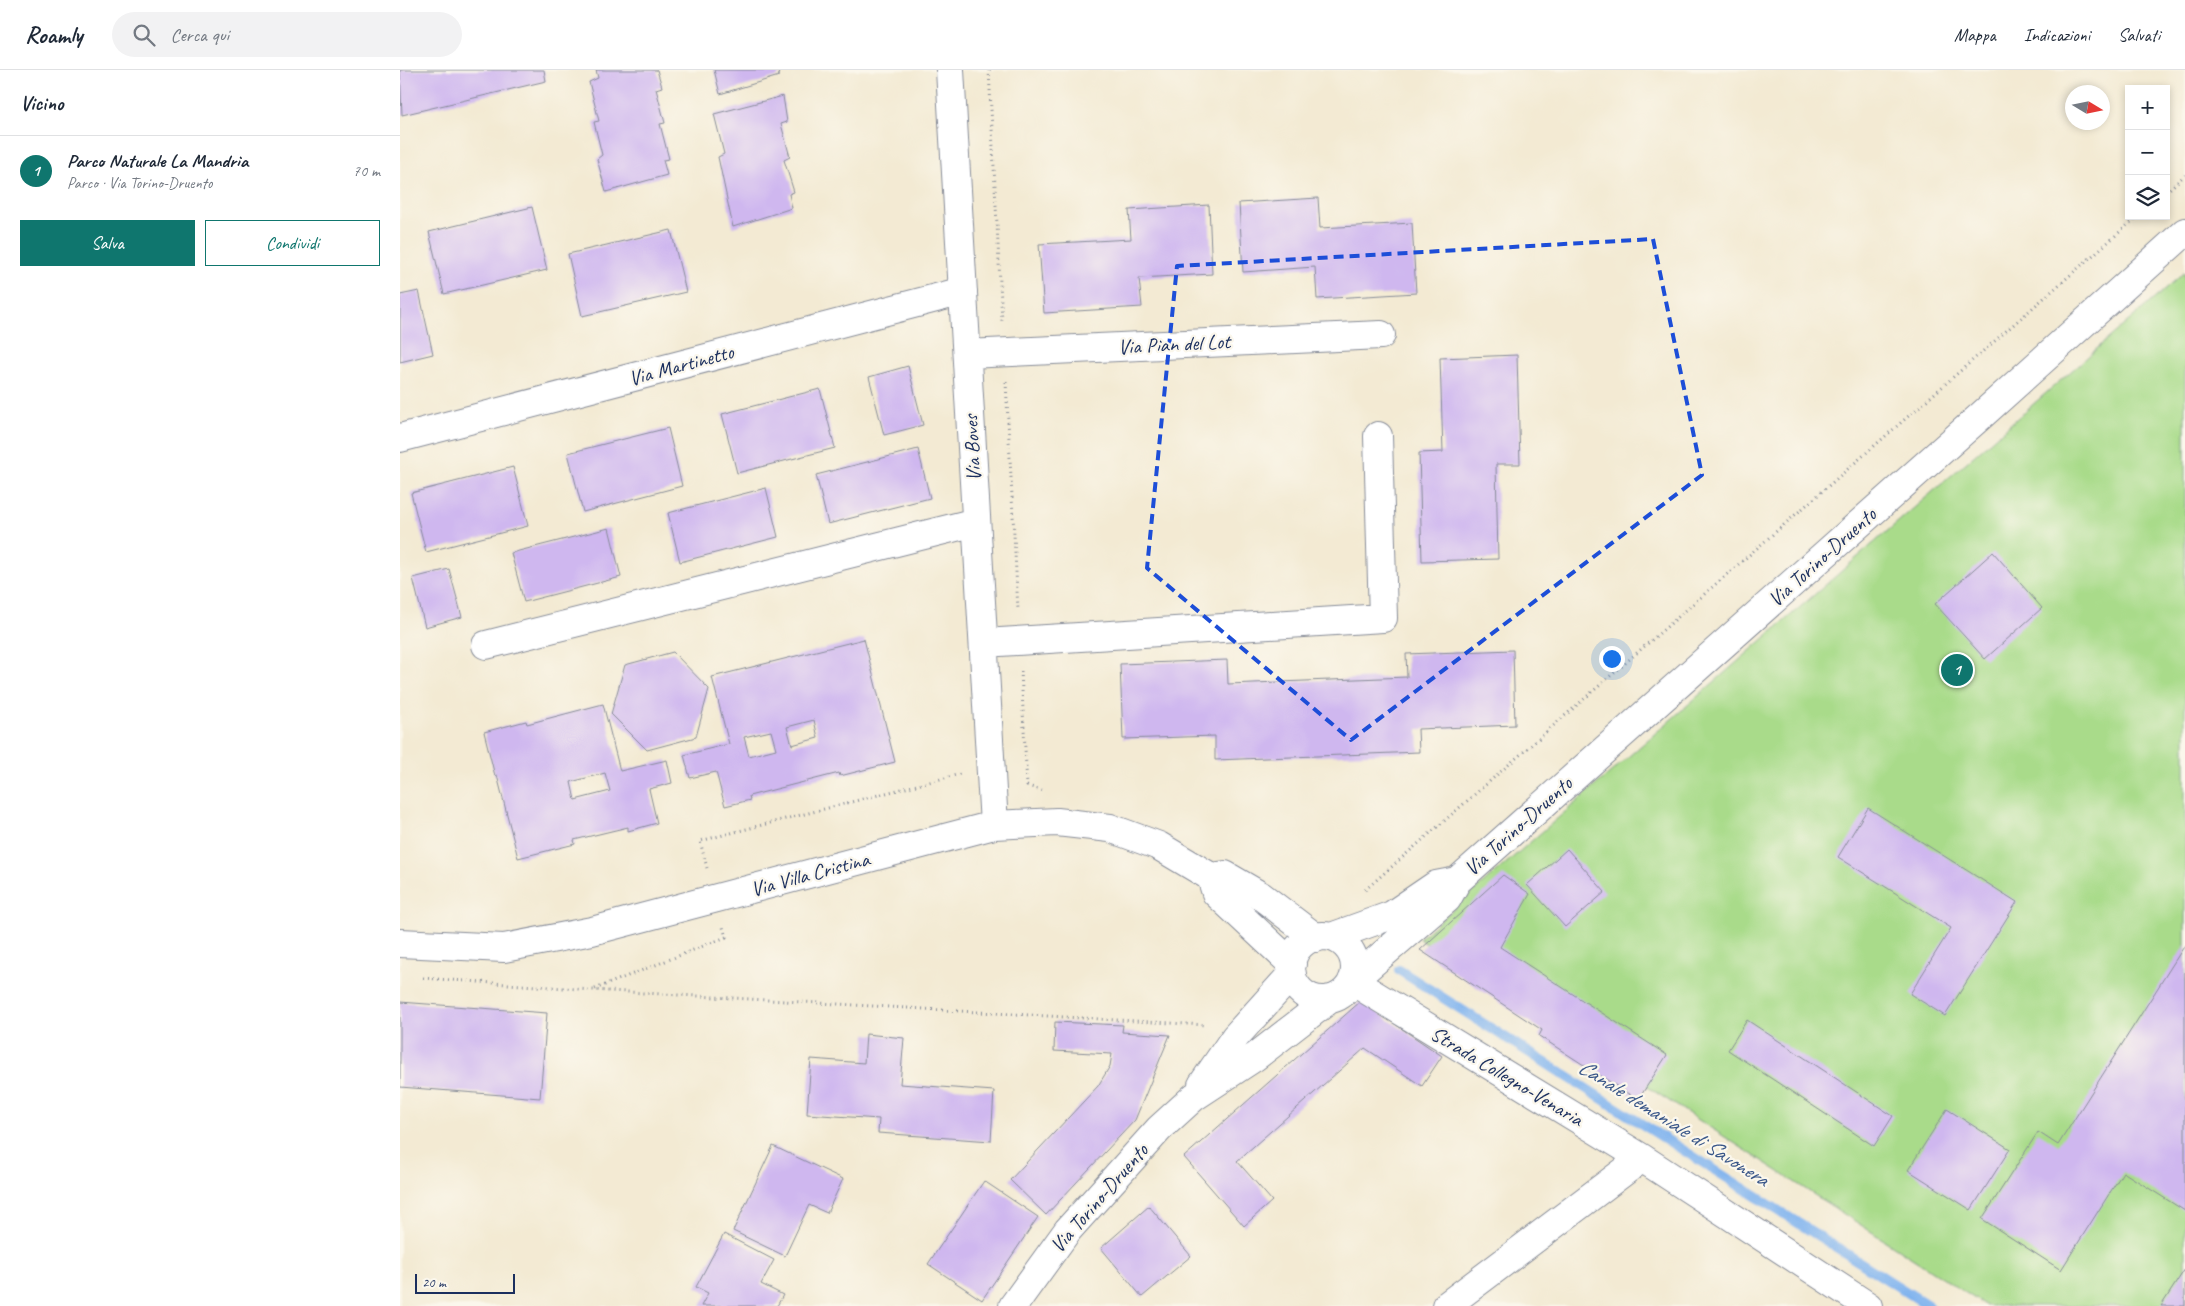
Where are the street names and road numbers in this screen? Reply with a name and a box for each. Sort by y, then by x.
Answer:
street label: Via Pian del Lot [1117,328,1233,360]
street label: Via Martinetto [626,338,738,391]
street label: Via Boves [957,412,987,482]
street label: Via Torino-Druento [1763,501,1883,612]
street label: Via Torino-Druento [1459,770,1579,881]
street label: Via Villa Cristina [748,845,874,902]
street label: Strada Collegno-Venaria [1426,1020,1590,1133]
street label: Via Torino-Druento [1044,1137,1155,1258]

